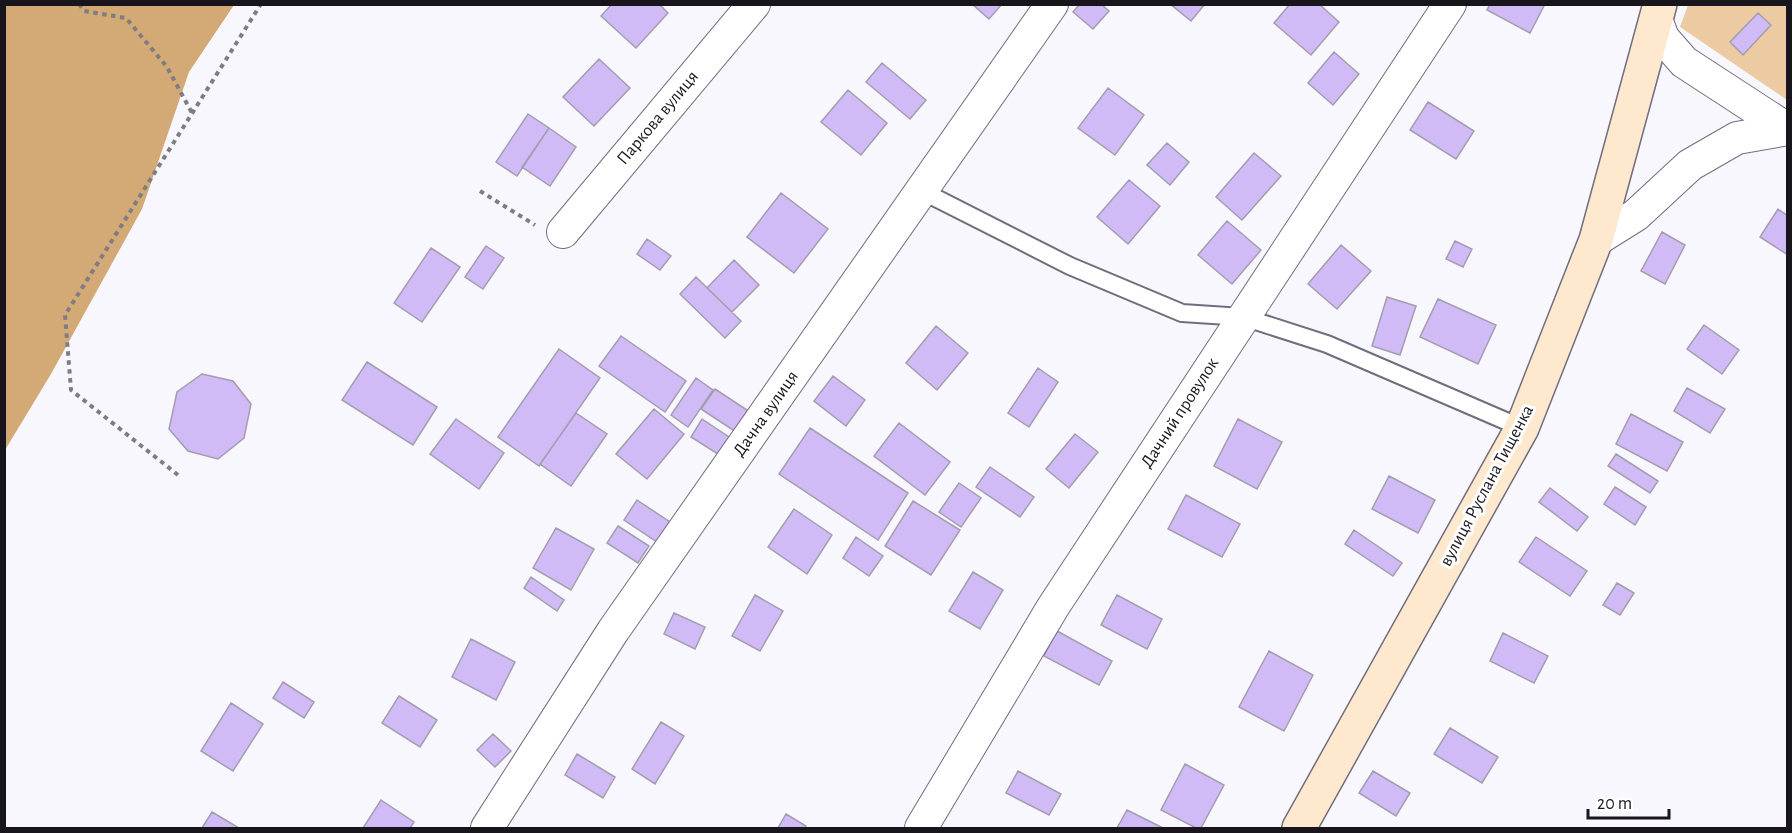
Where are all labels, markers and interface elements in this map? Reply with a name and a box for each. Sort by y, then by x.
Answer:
street label: Паркова вулиця [614,68,702,168]
street label: Дачний провулок [1138,354,1223,471]
street label: Дачна вулиця [730,368,802,460]
street label: вулиця Руслана Тищенка [1437,403,1537,569]
scale bar [1588,782,1669,820]
text: 20 m [1597,795,1632,813]

